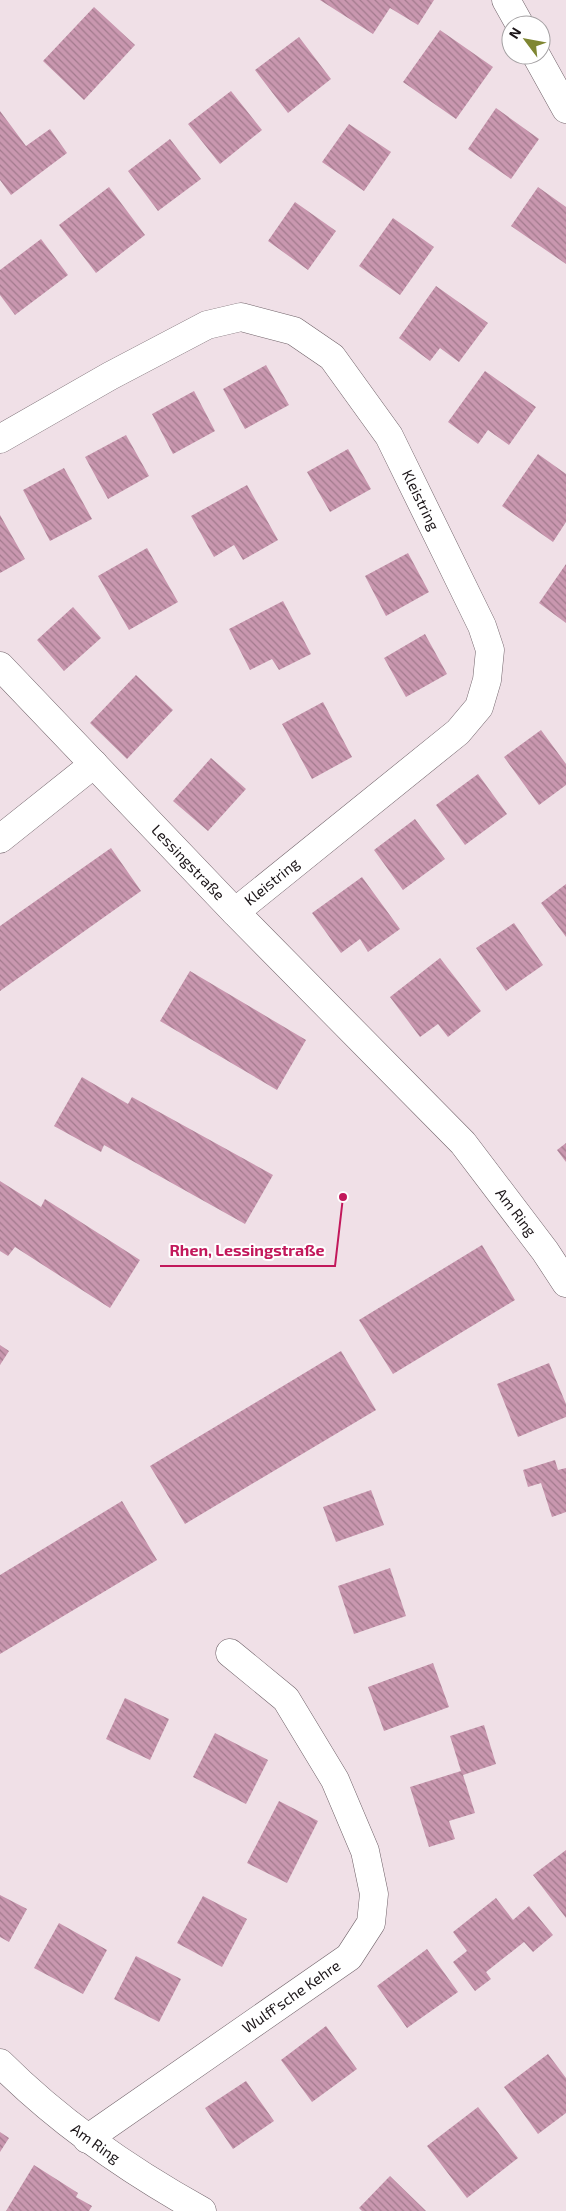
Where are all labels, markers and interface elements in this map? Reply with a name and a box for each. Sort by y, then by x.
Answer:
north arrow [501,15,551,65]
text: N [505,24,524,42]
street label: Kleistring [399,466,444,534]
street label: Lessingstraße [148,820,229,904]
street label: Kleistring [240,853,303,909]
street label: Am Ring [492,1184,541,1240]
callout: Rhen, Lessingstraße [160,1235,335,1266]
text: Rhen, Lessingstraße [169,1240,325,1259]
street label: Wulff'sche Kehre [238,1956,343,2036]
street label: Am Ring [68,2119,124,2167]

